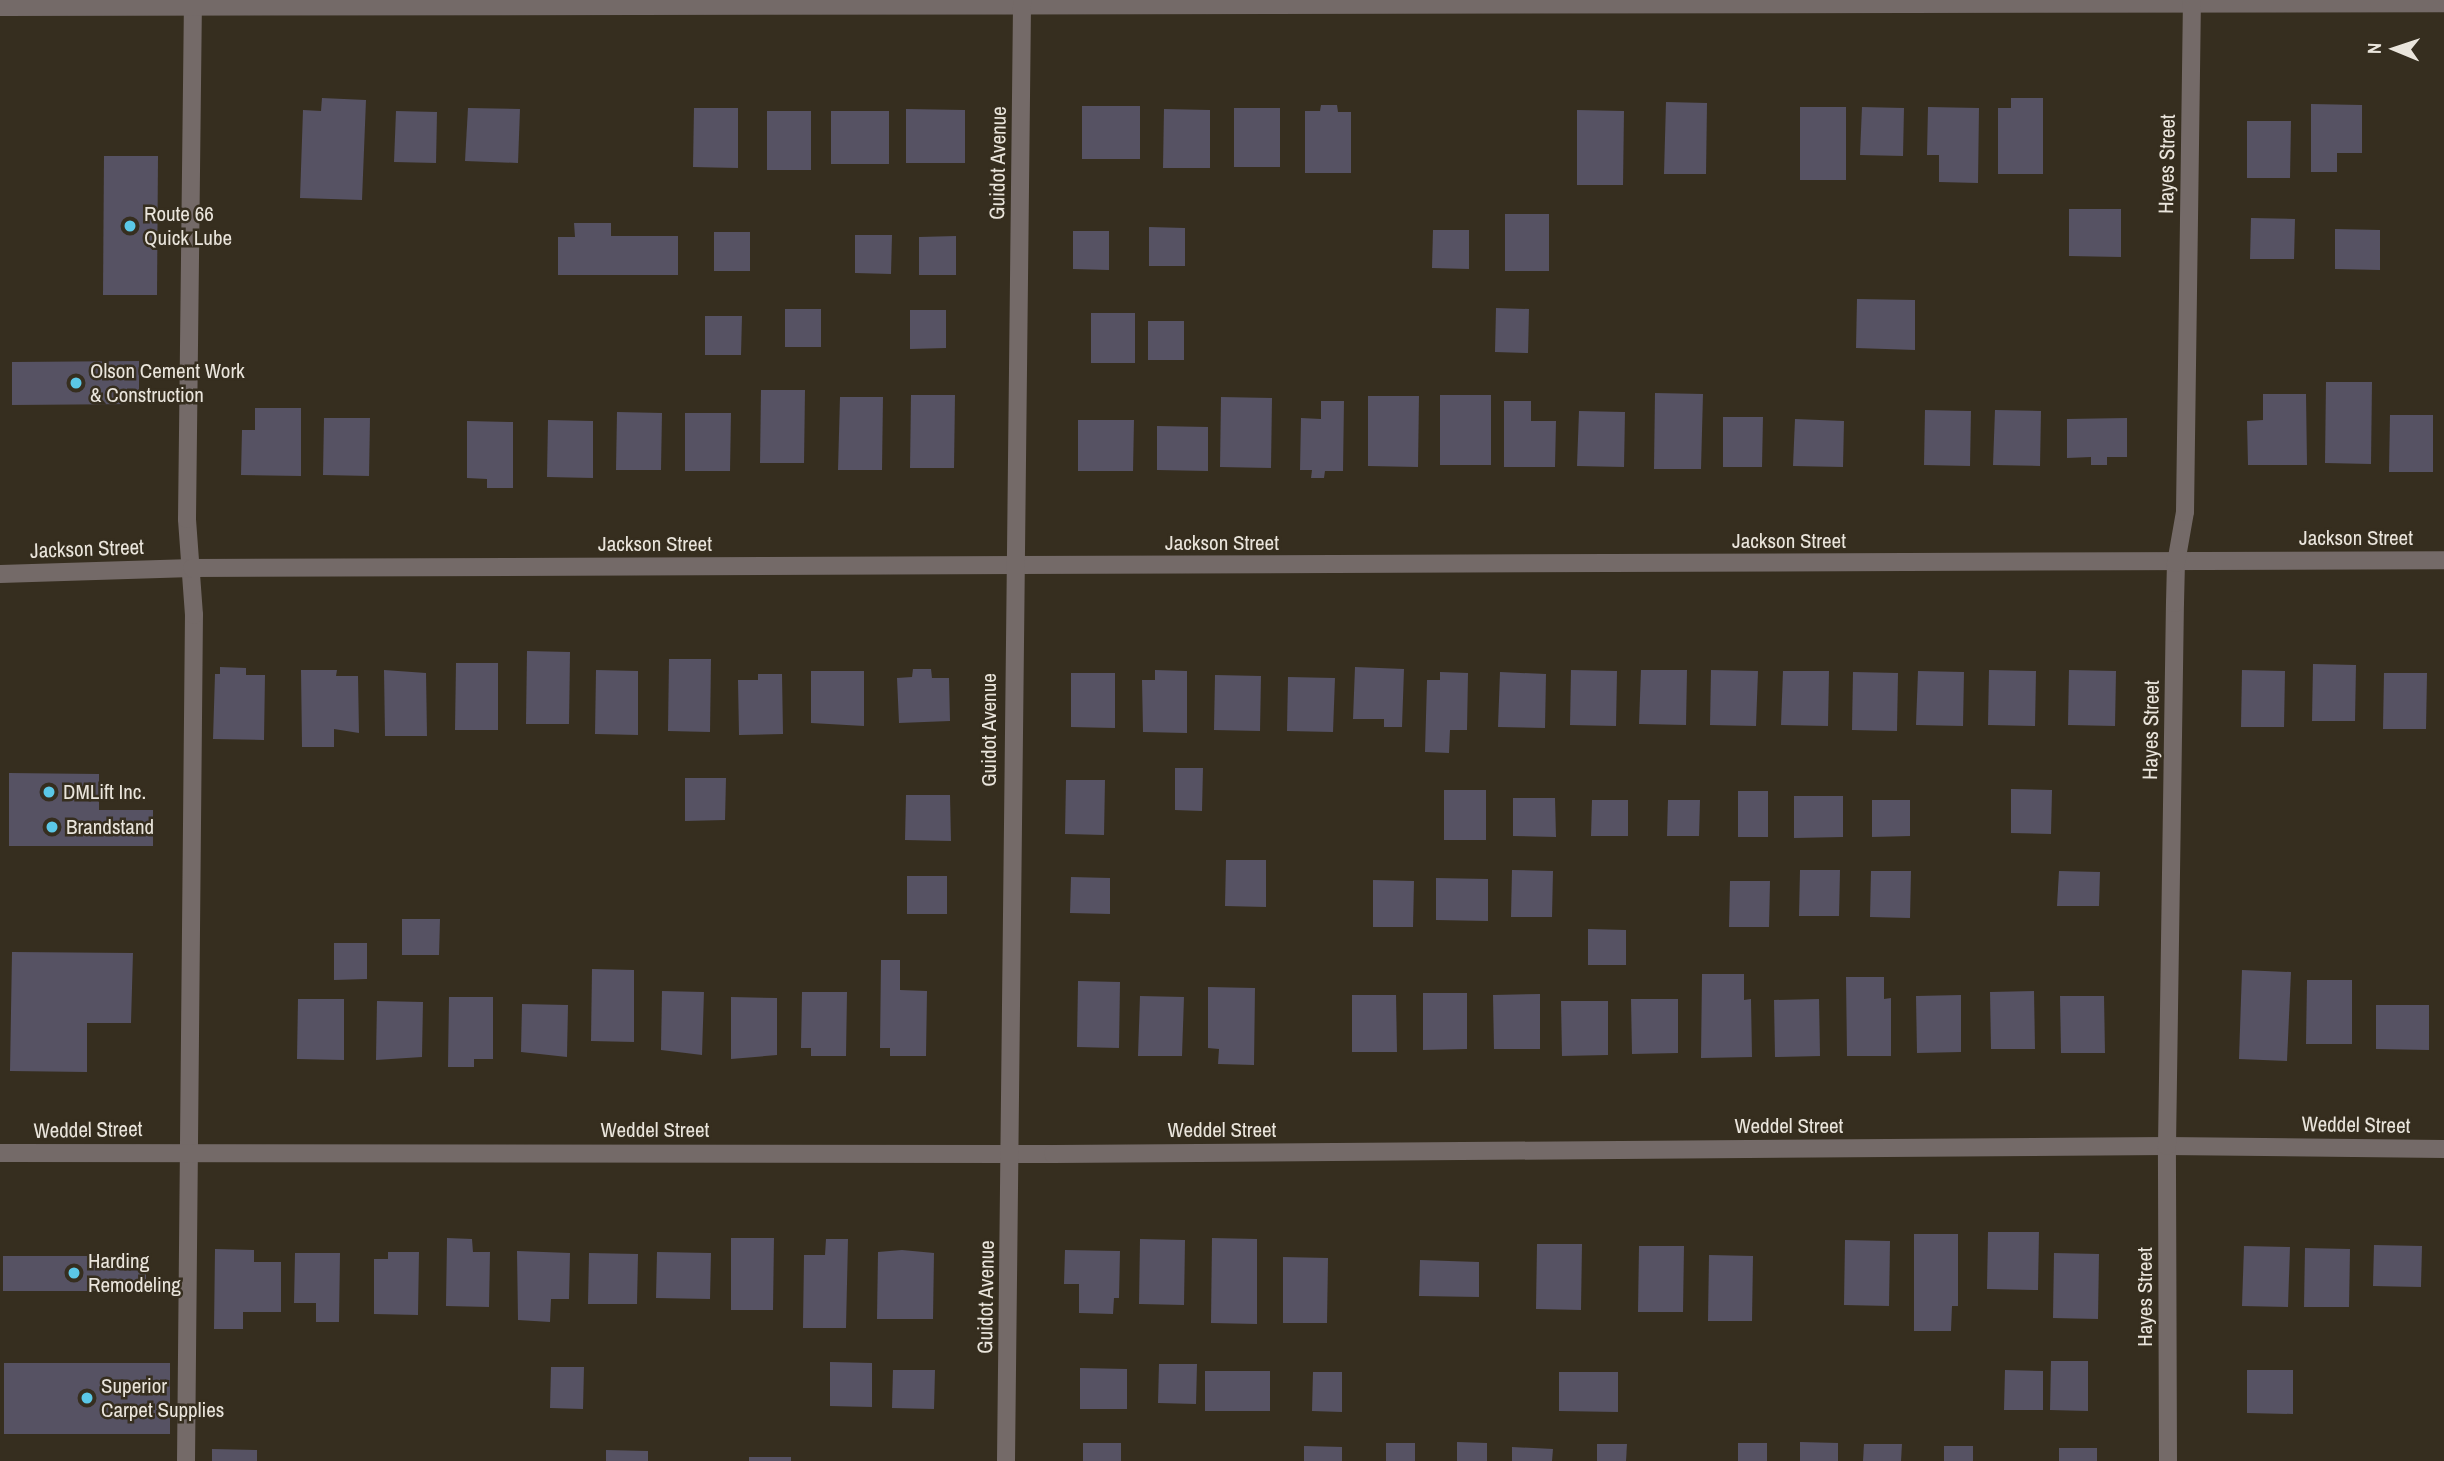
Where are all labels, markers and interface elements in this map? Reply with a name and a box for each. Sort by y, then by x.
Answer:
north arrow [2360,14,2430,84]
text: N [2361,42,2387,54]
street label: Guidot Avenue [984,105,1012,221]
street label: Hayes Street [2154,114,2180,214]
place label: Route 66 Quick Lube [144,201,232,251]
marker: Route 66 Quick Lube [122,218,138,234]
place label: Olson Cement Work & Construction [90,358,245,408]
marker: Olson Cement Work & Construction [68,375,84,391]
street label: Jackson Street [2299,525,2413,551]
street label: Jackson Street [1732,528,1846,554]
street label: Jackson Street [1165,530,1279,556]
street label: Jackson Street [598,531,712,557]
street label: Jackson Street [30,534,144,564]
street label: Guidot Avenue [976,673,1002,787]
street label: Hayes Street [2138,680,2164,780]
place label: DMLift Inc. [63,779,146,805]
marker: DMLift Inc. [41,784,57,800]
place label: Brandstand [66,814,154,840]
marker: Brandstand [44,819,60,835]
street label: Weddel Street [2301,1111,2411,1139]
street label: Weddel Street [1735,1113,1843,1139]
street label: Weddel Street [33,1116,143,1144]
street label: Weddel Street [601,1117,709,1143]
street label: Weddel Street [1168,1117,1276,1143]
street label: Guidot Avenue [972,1239,1000,1355]
street label: Hayes Street [2132,1247,2158,1347]
place label: Harding Remodeling [88,1248,181,1298]
marker: Harding Remodeling [66,1265,82,1281]
place label: Superior Carpet Supplies [101,1373,224,1423]
marker: Superior Carpet Supplies [79,1390,95,1406]

